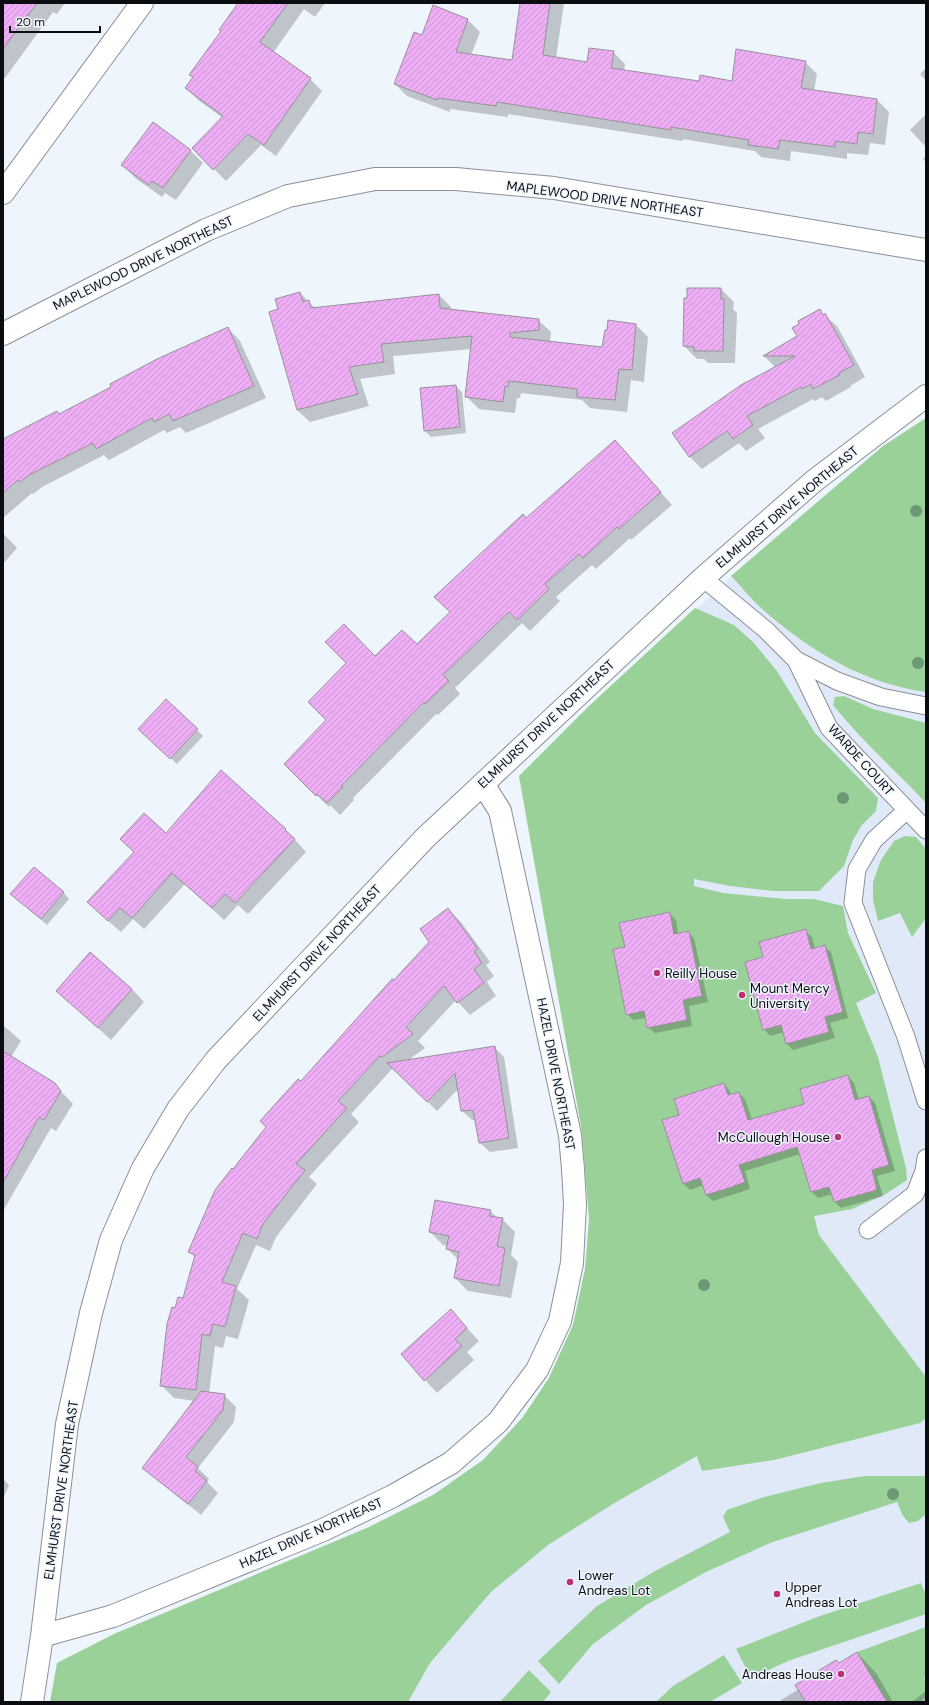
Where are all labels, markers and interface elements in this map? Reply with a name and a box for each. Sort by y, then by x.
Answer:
scale bar [10,8,100,34]
text: 20 m [16,14,45,30]
street label: MAPLEWOOD DRIVE NORTHEAST [505,177,705,221]
street label: MAPLEWOOD DRIVE NORTHEAST [50,212,236,314]
street label: ELMHURST DRIVE NORTHEAST [712,442,862,572]
street label: ELMHURST DRIVE NORTHEAST [474,656,618,792]
street label: WARDE COURT [824,721,898,799]
street label: ELMHURST DRIVE NORTHEAST [249,881,385,1025]
place label: Reilly House [665,965,737,982]
marker: Reilly House [652,968,662,978]
place label: Mount Mercy University [750,980,830,1012]
marker: Mount Mercy University [737,990,747,1000]
street label: HAZEL DRIVE NORTHEAST [533,996,579,1152]
place label: McCullough House [718,1129,830,1146]
marker: McCullough House [833,1132,843,1142]
street label: ELMHURST DRIVE NORTHEAST [40,1399,82,1581]
street label: HAZEL DRIVE NORTHEAST [237,1494,385,1572]
place label: Lower Andreas Lot [578,1567,650,1599]
marker: Lower Andreas Lot [565,1577,575,1587]
place label: Upper Andreas Lot [785,1579,857,1611]
marker: Upper Andreas Lot [772,1589,782,1599]
place label: Andreas House [742,1666,833,1683]
marker: Andreas House [836,1669,846,1679]

